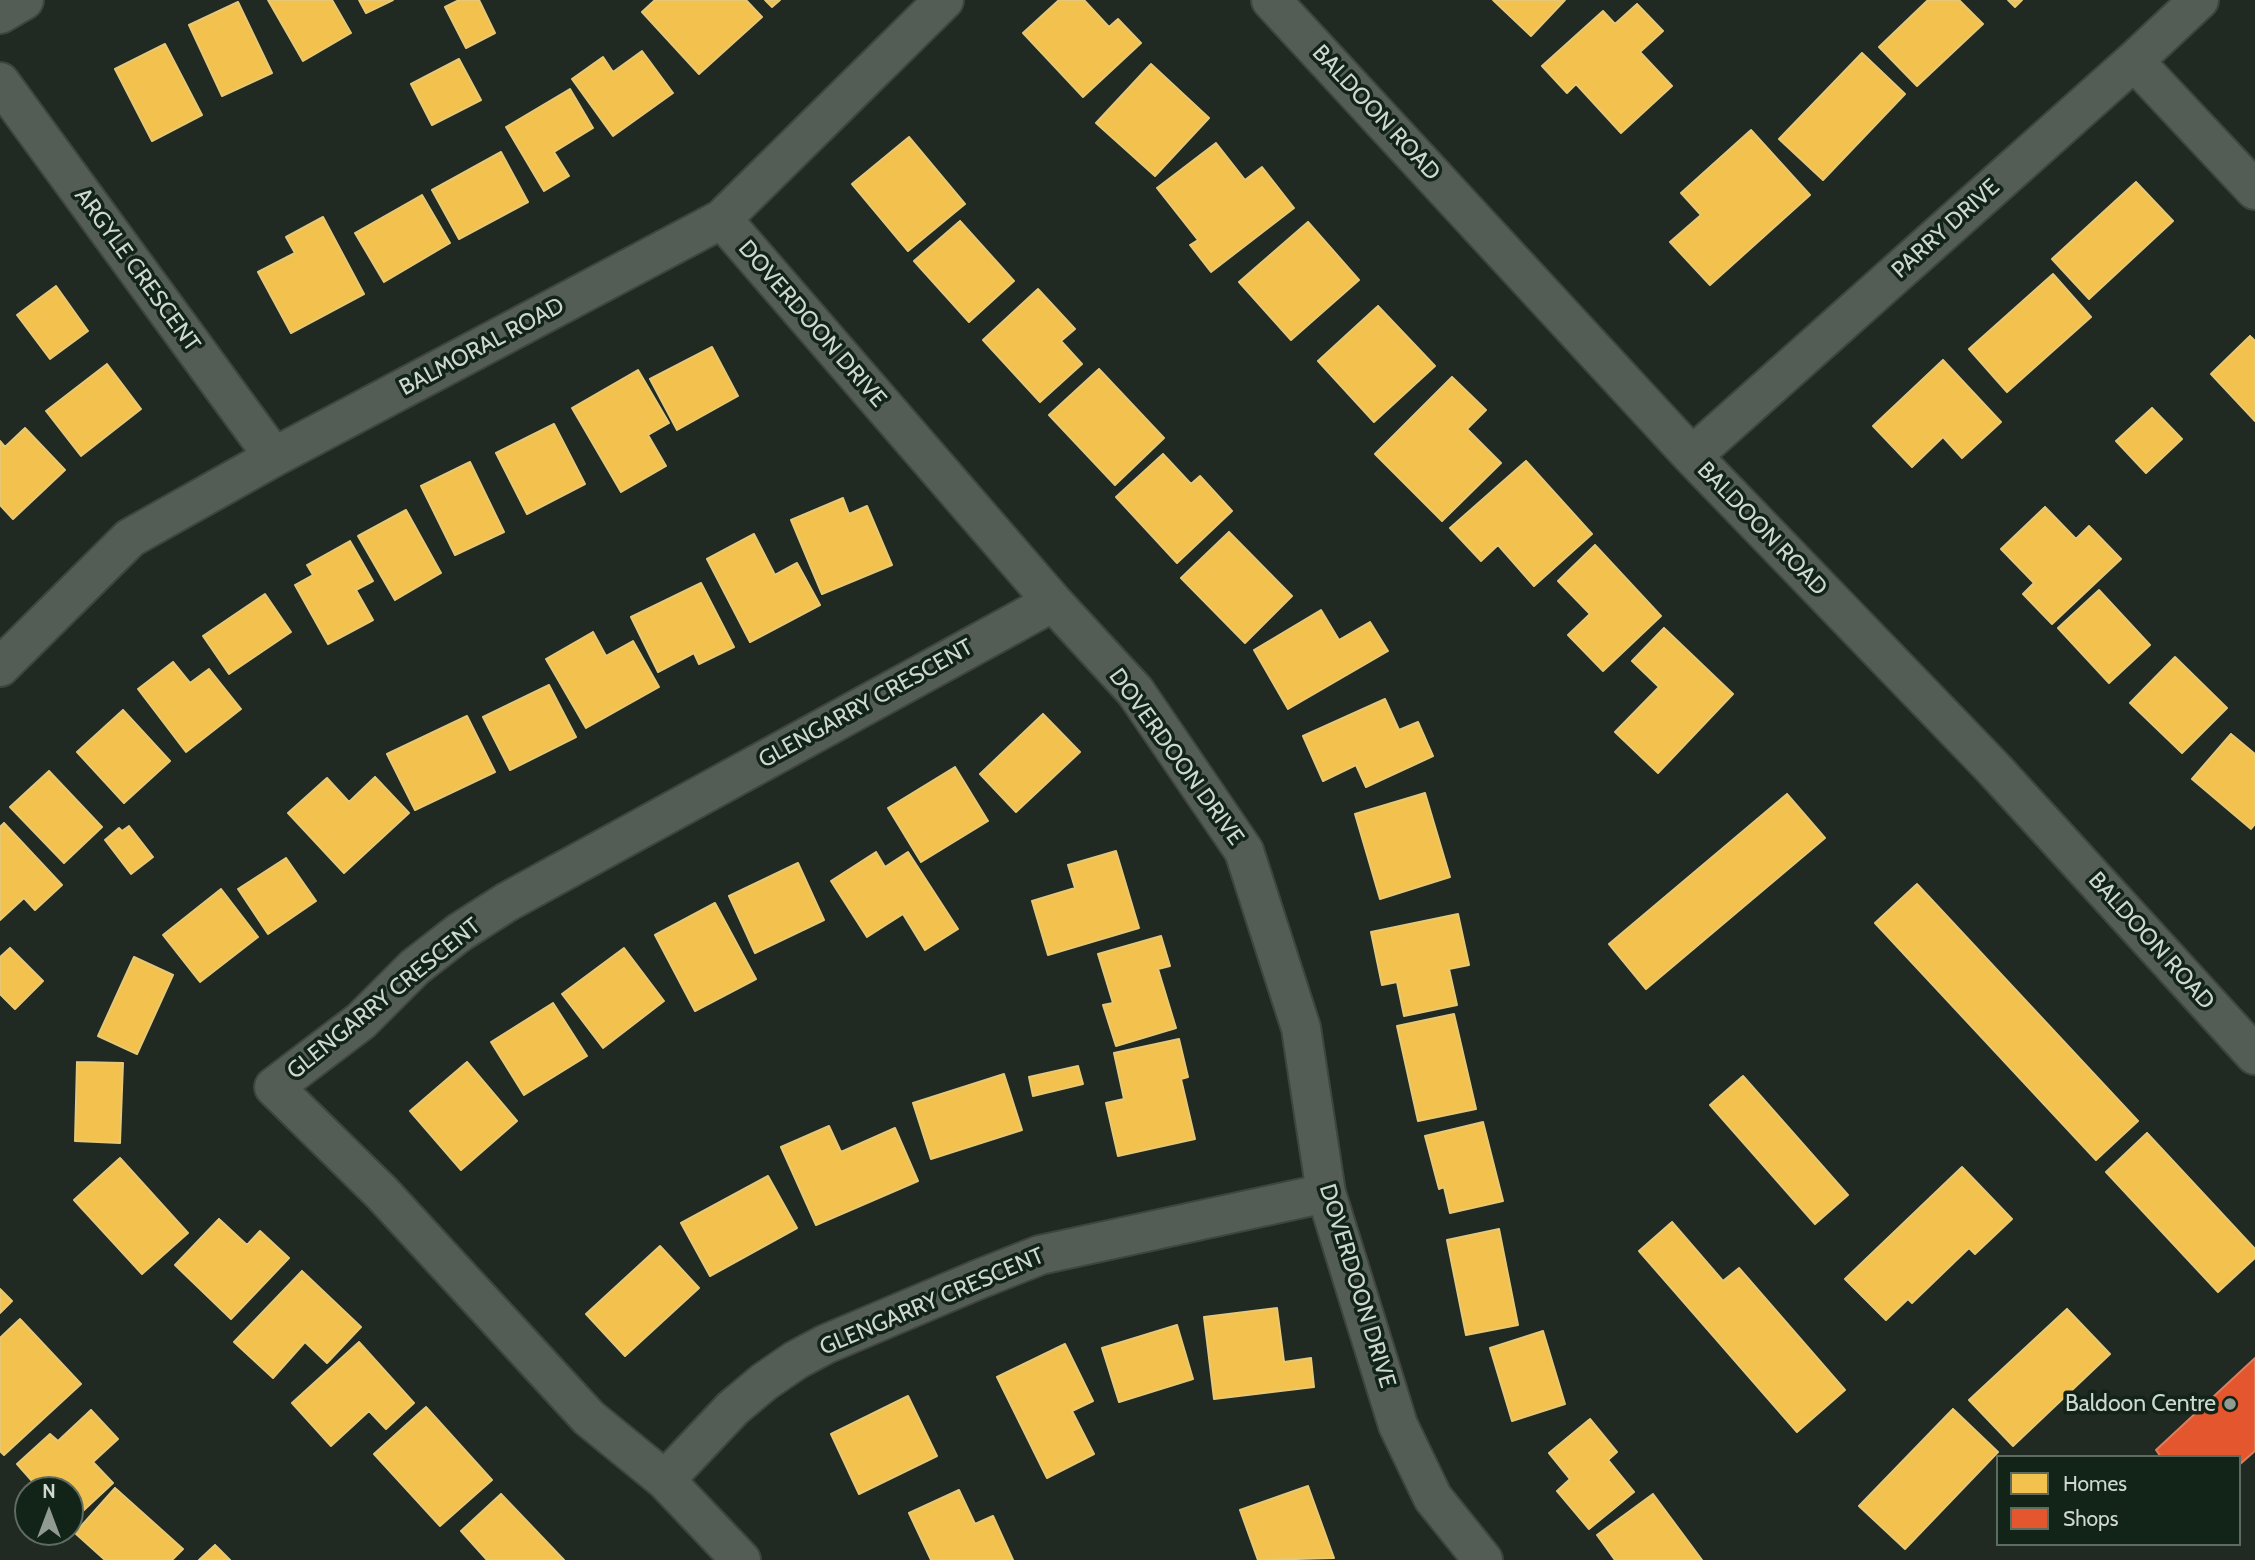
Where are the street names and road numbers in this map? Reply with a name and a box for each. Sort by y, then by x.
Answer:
street label: BALDOON ROAD [1306,40,1446,186]
street label: PARRY DRIVE [1886,173,2006,285]
street label: ARGYLE CRESCENT [68,183,206,357]
street label: DOVERDOON DRIVE [732,235,892,413]
street label: BALMORAL ROAD [395,292,569,402]
street label: BALDOON ROAD [1691,456,1833,602]
street label: GLENGARRY CRESCENT [754,634,978,774]
street label: DOVERDOON DRIVE [1103,663,1249,851]
street label: BALDOON ROAD [2082,867,2220,1015]
street label: GLENGARRY CRESCENT [282,913,486,1085]
street label: DOVERDOON DRIVE [1313,1181,1401,1391]
street label: GLENGARRY CRESCENT [816,1242,1048,1362]

